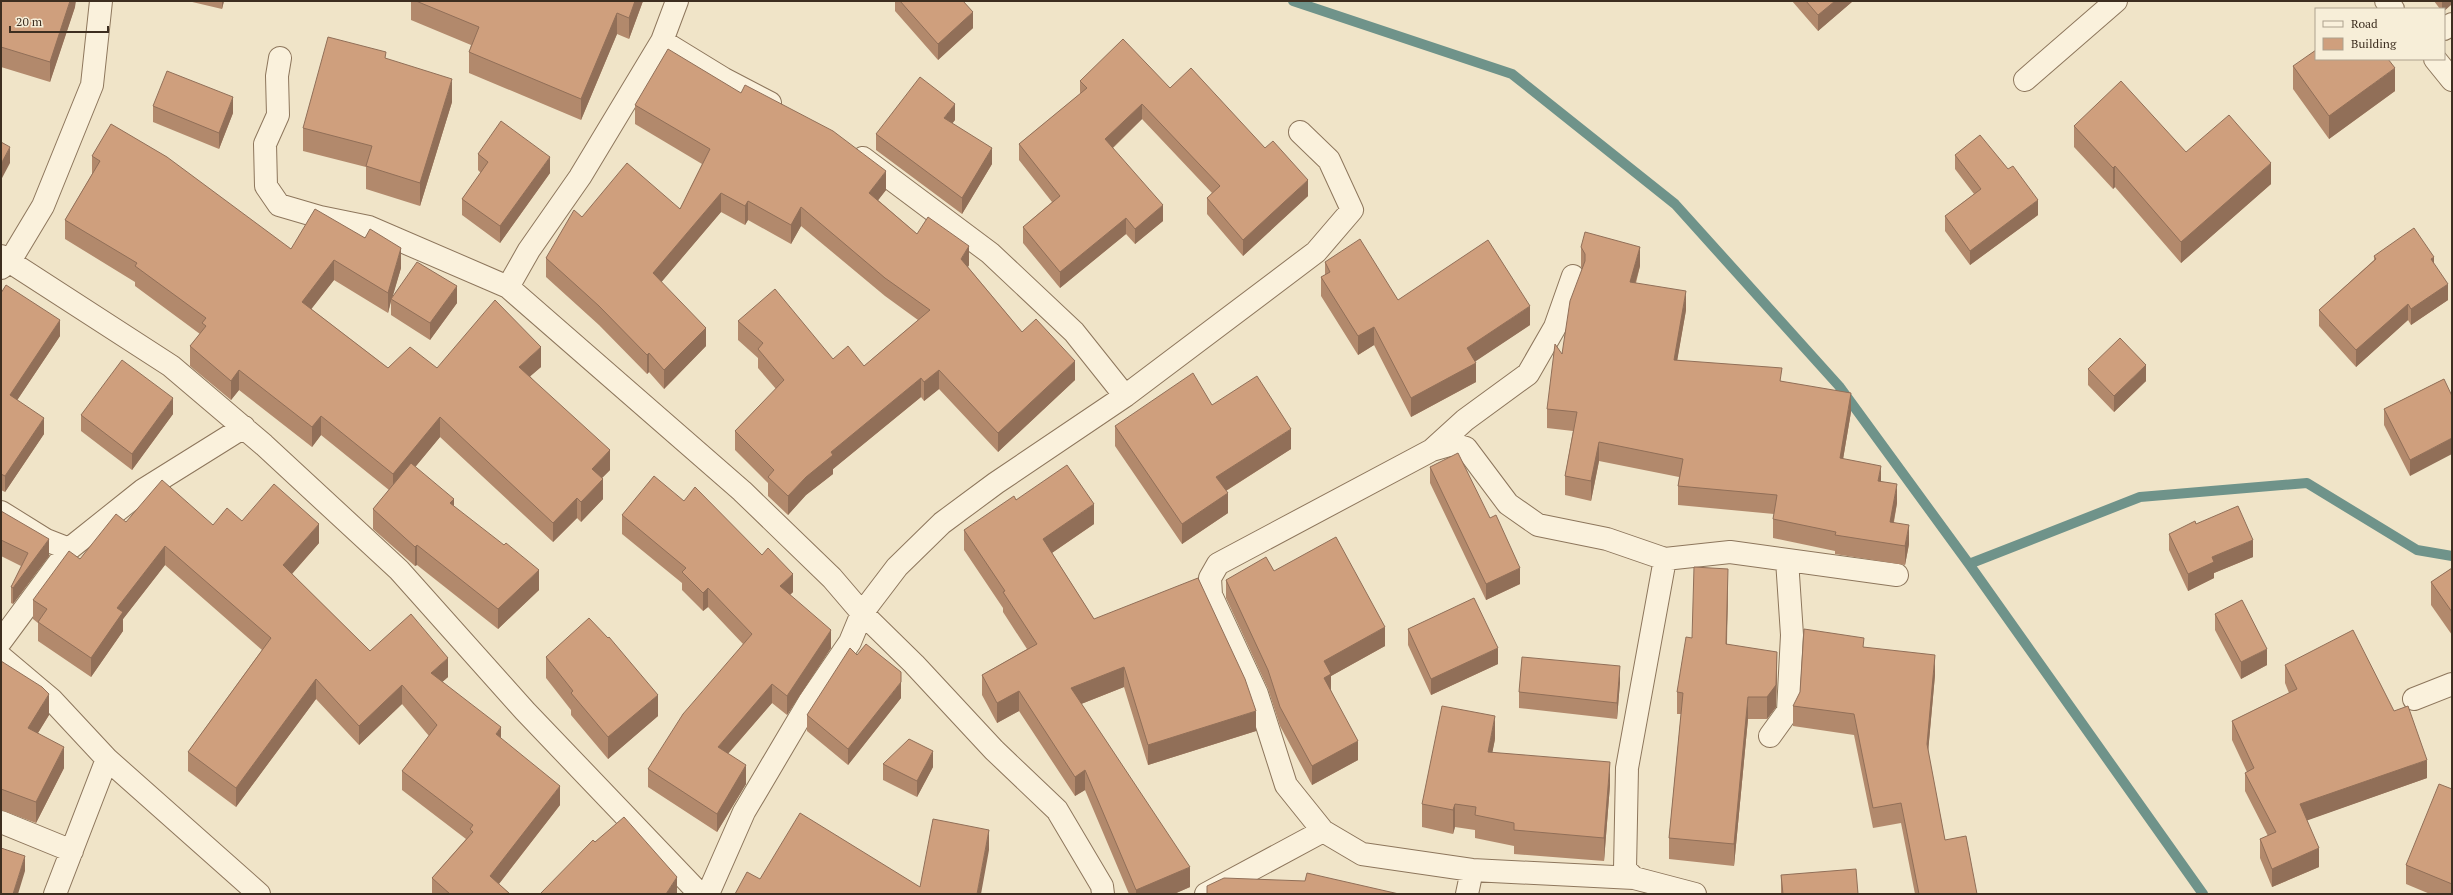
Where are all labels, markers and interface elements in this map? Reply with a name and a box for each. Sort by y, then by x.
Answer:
scale bar [10,8,108,34]
legend [2315,8,2445,60]
text: 20 m [16,14,43,29]
text: Road [2351,16,2378,31]
text: Building [2351,36,2397,51]

